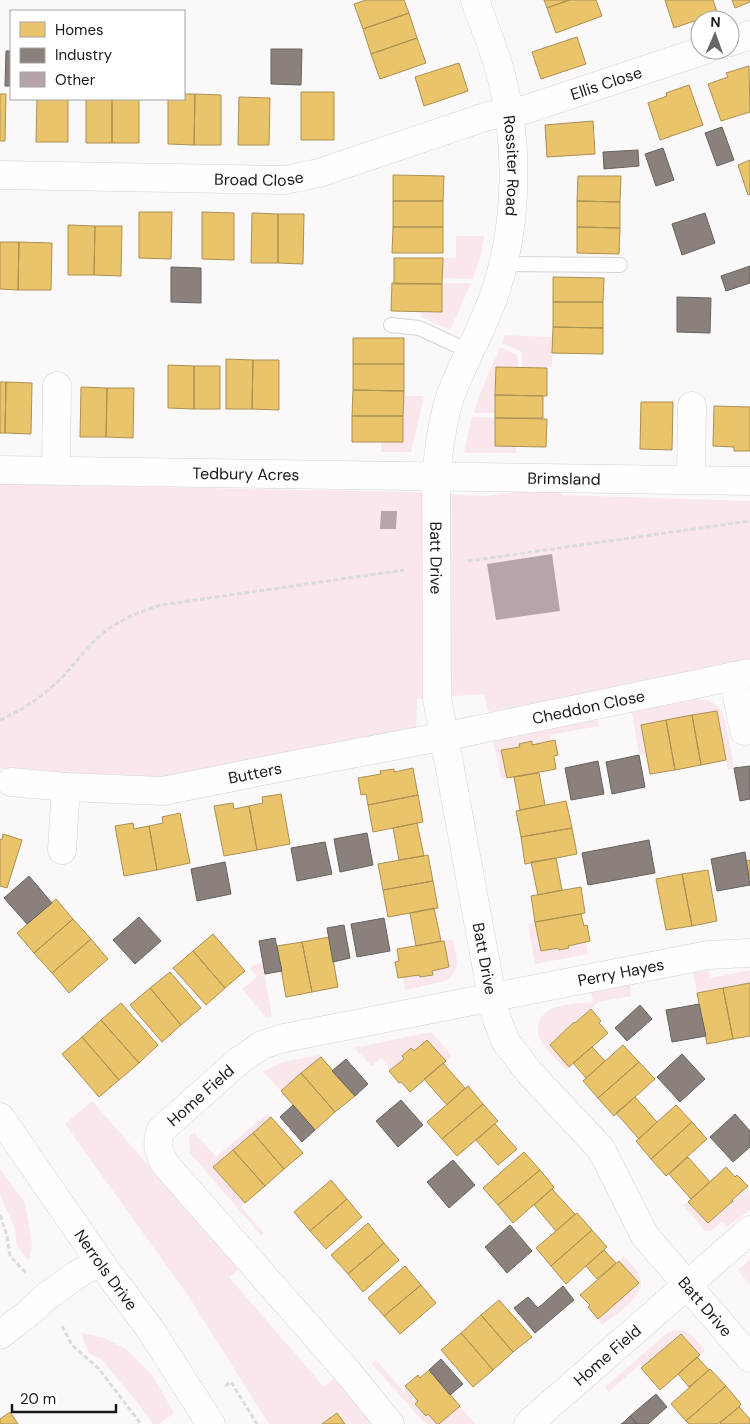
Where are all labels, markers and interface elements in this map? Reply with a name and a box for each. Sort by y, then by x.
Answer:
legend [10,10,185,100]
north arrow [690,10,740,60]
text: N [710,13,721,31]
text: Homes [55,20,104,40]
text: Industry [55,45,113,65]
street label: Ellis Close [568,62,645,105]
text: Other [55,70,96,90]
street label: Rossiter Road [498,114,524,217]
street label: Broad Close [214,166,305,191]
street label: Tedbury Acres [192,463,300,485]
street label: Brimsland [527,468,601,490]
street label: Batt Drive [425,521,447,594]
street label: Cheddon Close [530,685,647,729]
street label: Butters [226,758,284,789]
street label: Batt Drive [468,921,501,996]
street label: Perry Hayes [576,954,666,991]
street label: Home Field [163,1060,239,1131]
street label: Nerrols Drive [70,1225,142,1315]
street label: Batt Drive [673,1272,737,1341]
street label: Home Field [569,1320,646,1391]
scale bar [12,1382,116,1414]
text: 20 m [20,1389,56,1409]

